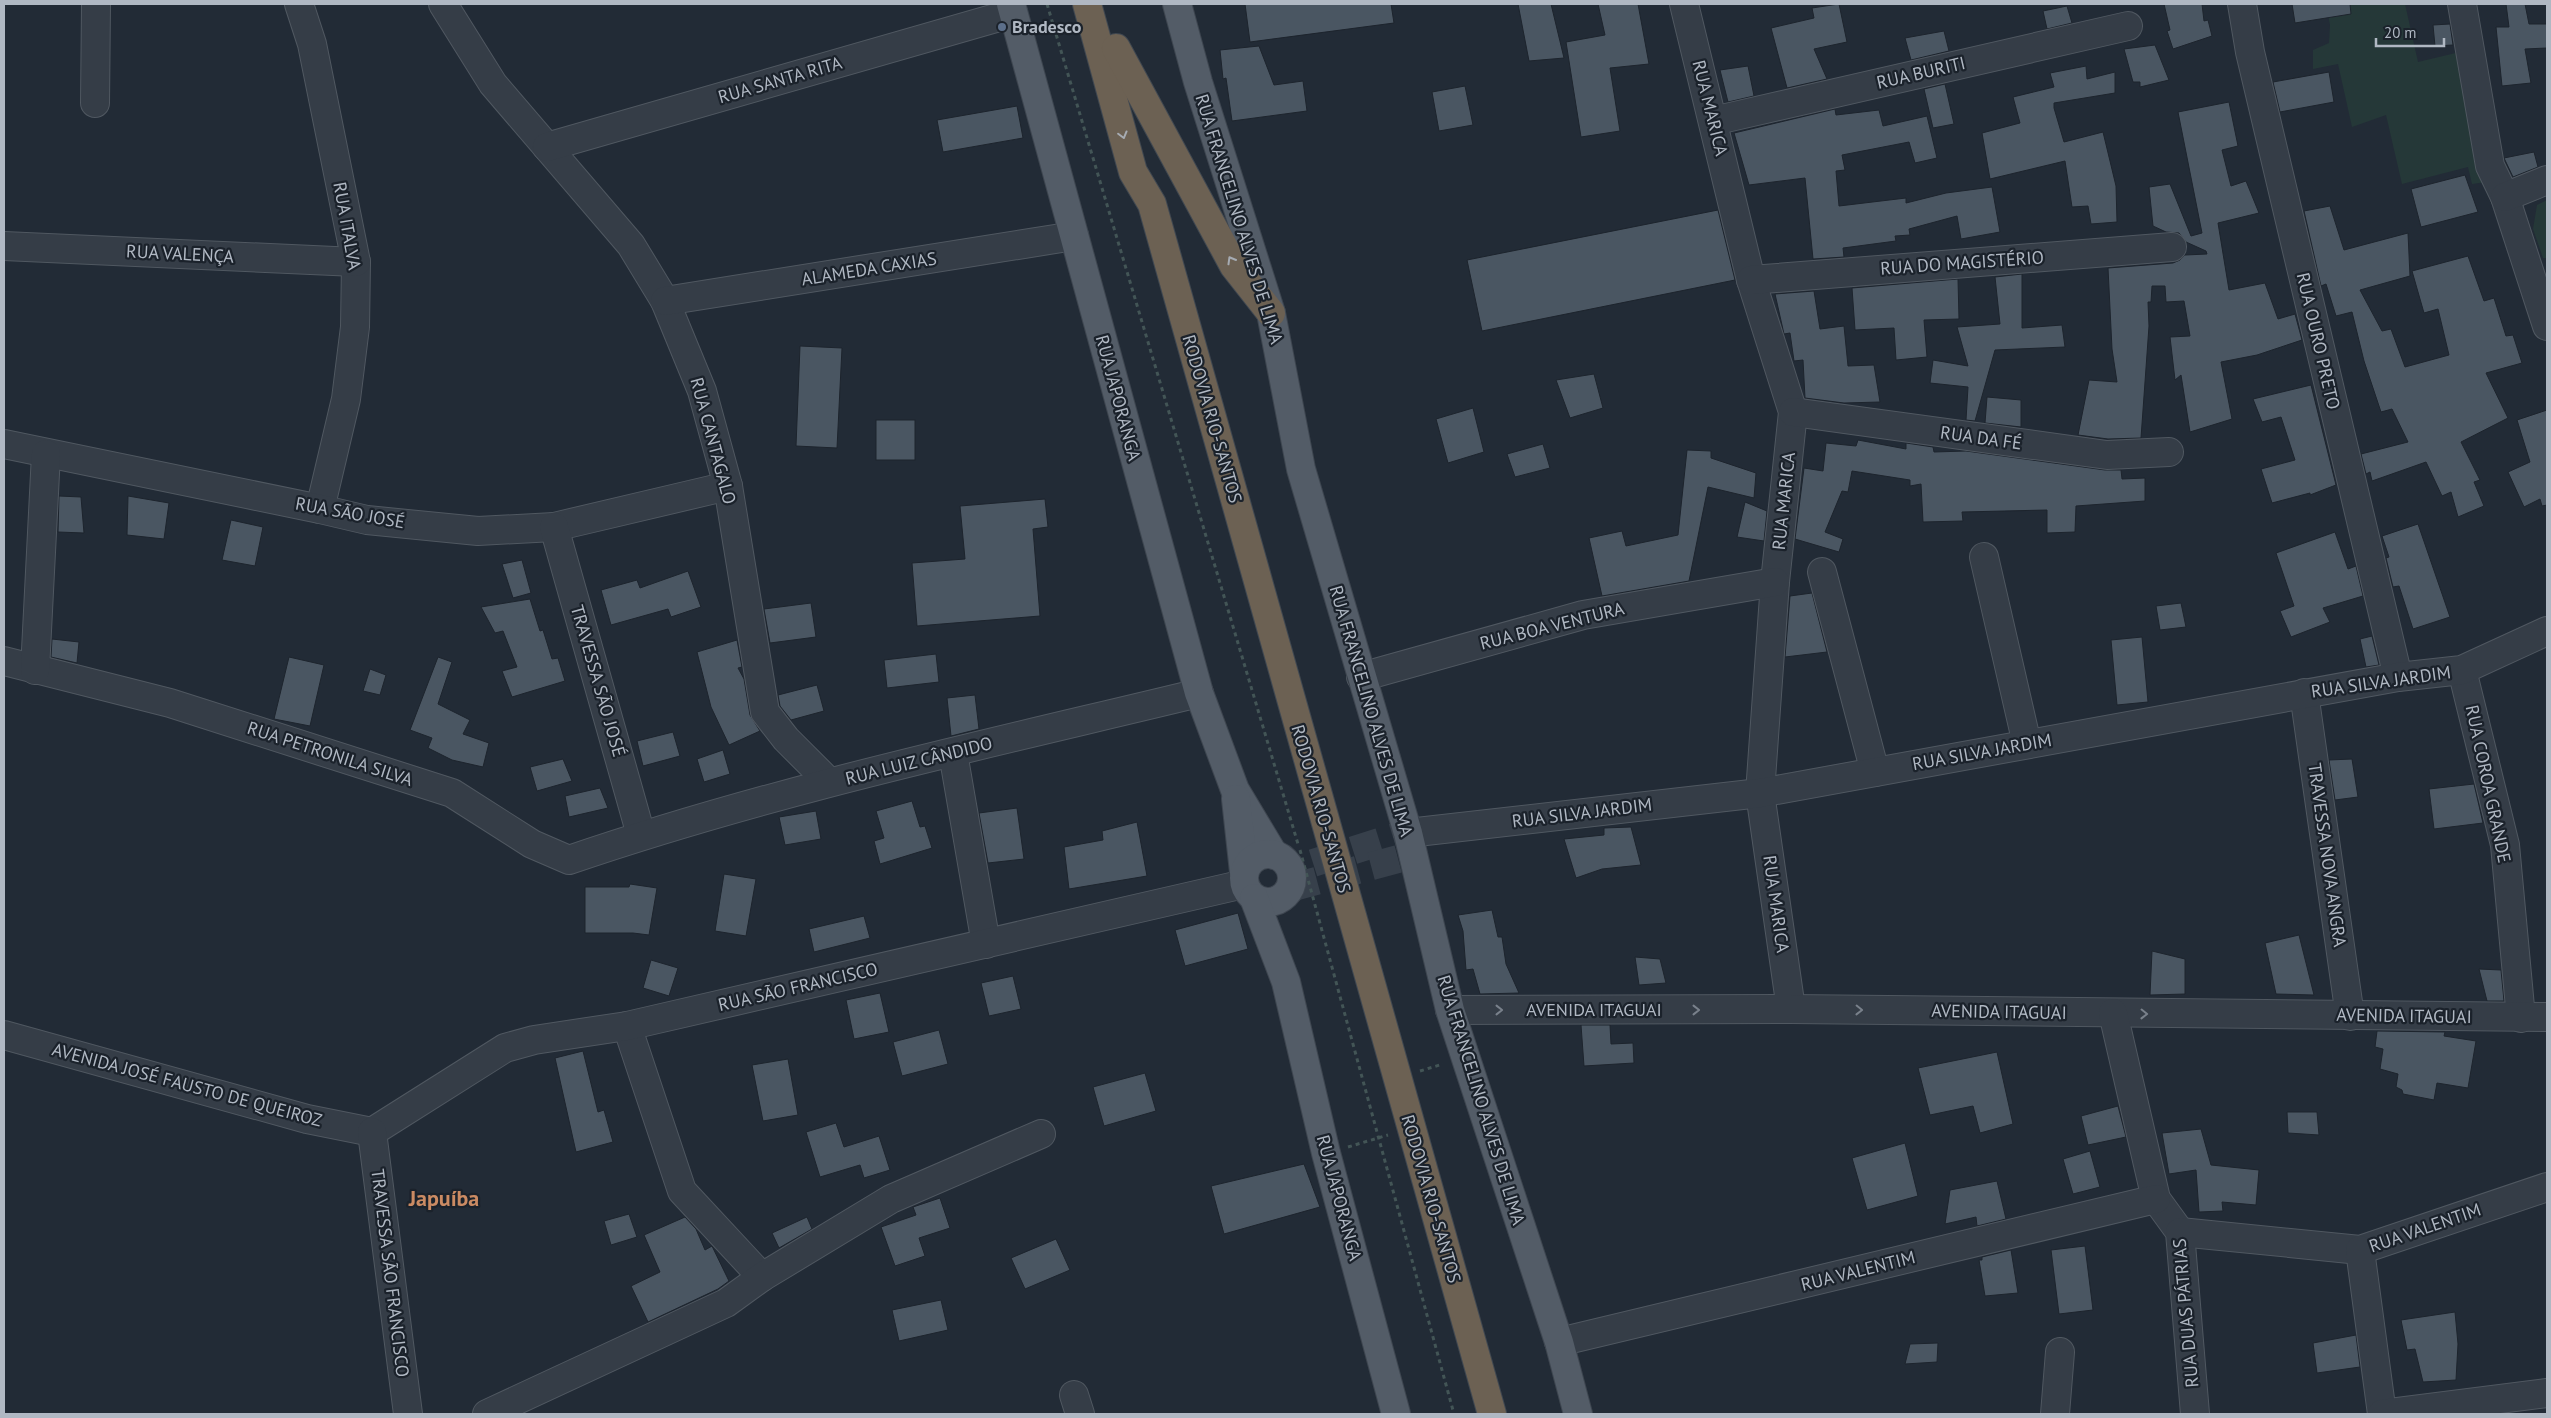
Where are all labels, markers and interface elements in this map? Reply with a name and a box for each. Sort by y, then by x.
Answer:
place label: Bradesco [1012,15,1082,38]
scale bar [2376,15,2444,47]
marker: Bradesco [996,21,1008,33]
text: 20 m [2384,23,2417,42]
street label: RUA SANTA RITA [715,51,845,108]
street label: RUA BURITI [1874,51,1968,94]
street label: RUA MARICA [1687,58,1734,159]
street label: RUA FRANCELINO ALVES DE LIMA [1190,91,1289,347]
one-way arrow [1117,131,1128,140]
street label: RUA ITALVA [328,180,367,272]
street label: RUA VALENÇA [126,239,235,268]
street label: RUA DO MAGISTÉRIO [1879,245,2045,280]
street label: ALAMEDA CAXIAS [800,246,938,291]
one-way arrow [1227,257,1237,266]
street label: RUA OURO PRETO [2292,270,2345,412]
street label: RUA JAPORANGA [1091,332,1146,464]
street label: RODOVIA RIO-SANTOS [1177,332,1247,506]
street label: RUA CANTAGALO [686,375,741,507]
street label: RUA DA FÉ [1939,420,2023,455]
street label: RUA MARICA [1767,451,1800,551]
street label: RUA SÃO JOSÉ [294,492,407,533]
street label: RUA FRANCELINO ALVES DE LIMA [1325,583,1419,839]
street label: RUA BOA VENTURA [1477,596,1627,655]
street label: TRAVESSA SÃO JOSÉ [566,602,631,760]
street label: RUA SILVA JARDIM [2310,660,2452,703]
street label: RUA COROA GRANDE [2461,703,2516,865]
street label: RUA PETRONILA SILVA [245,716,416,791]
street label: RODOVIA RIO-SANTOS [1286,722,1356,896]
street label: RUA SILVA JARDIM [1910,728,2053,775]
street label: RUA LUIZ CÂNDIDO [843,731,995,790]
street label: TRAVESSA NOVA ANGRA [2303,762,2352,949]
street label: RUA SILVA JARDIM [1511,792,1653,833]
street label: RUA MARICA [1758,854,1795,955]
street label: RUA SÃO FRANCISCO [716,957,880,1016]
street label: RUA FRANCELINO ALVES DE LIMA [1432,972,1531,1228]
street label: AVENIDA ITAGUAI [1526,998,1662,1021]
street label: AVENIDA ITAGUAI [1931,999,2067,1024]
street label: AVENIDA ITAGUAI [2336,1003,2472,1028]
one-way arrow [1495,1005,1503,1015]
one-way arrow [1692,1005,1700,1015]
one-way arrow [1855,1005,1863,1015]
one-way arrow [2140,1009,2148,1019]
street label: AVENIDA JOSÉ FAUSTO DE QUEIROZ [50,1037,325,1132]
street label: RODOVIA RIO-SANTOS [1396,1112,1466,1286]
street label: RUA JAPORANGA [1312,1132,1367,1264]
street label: TRAVESSA SÃO FRANCISCO [366,1167,415,1378]
district label: Japuíba [408,1184,479,1212]
street label: RUA VALENTIM [2366,1198,2484,1257]
street label: RUA DUAS PÁTRIAS [2168,1237,2203,1389]
street label: RUA VALENTIM [1798,1245,1917,1296]

